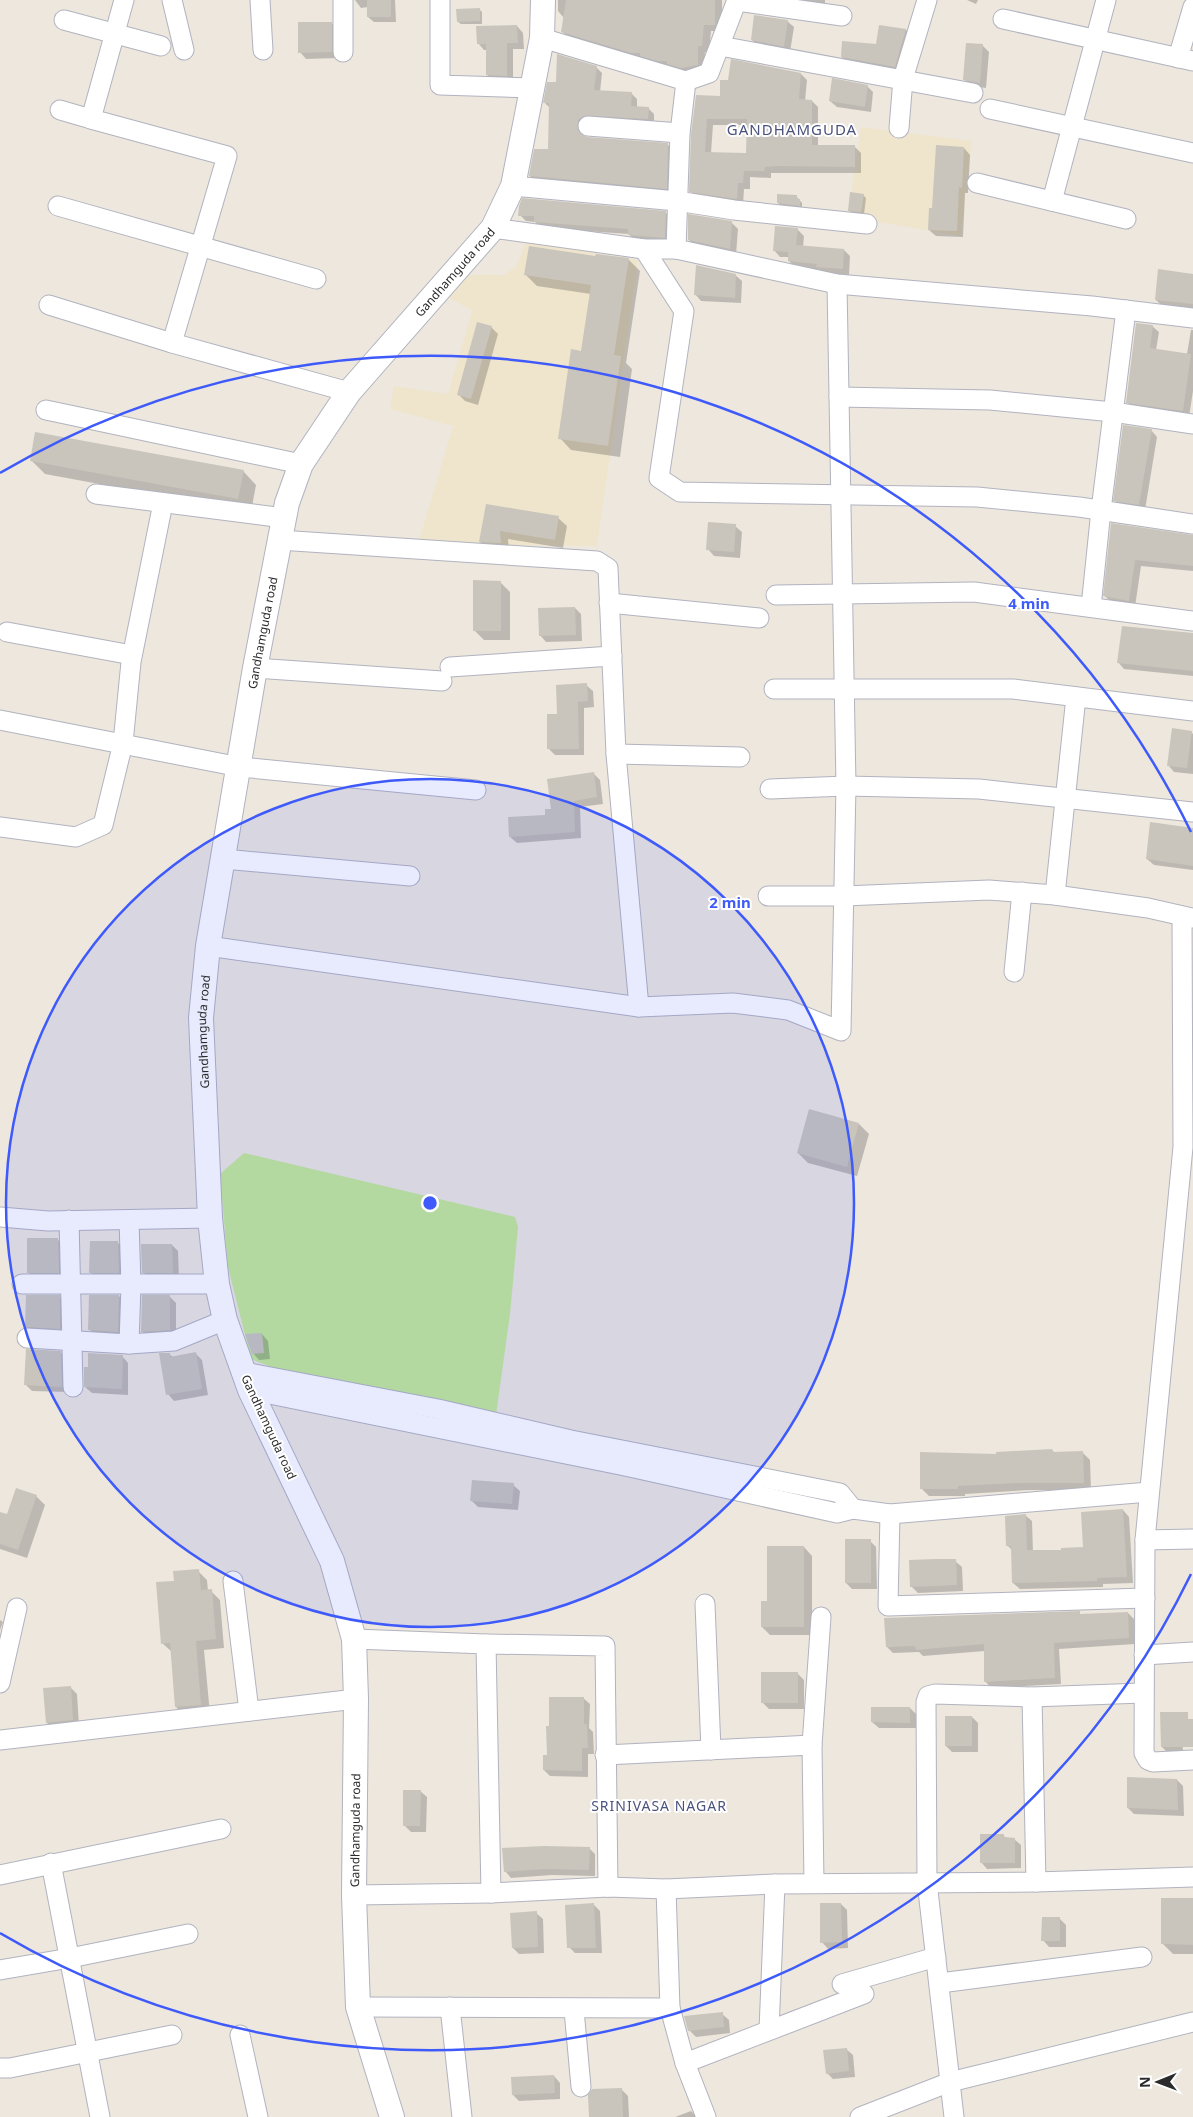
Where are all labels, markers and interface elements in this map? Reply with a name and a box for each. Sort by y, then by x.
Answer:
district label: GANDHAMGUDA [727,119,857,139]
street label: Gandhamguda road [411,223,498,320]
street label: Gandhamguda road [243,575,281,690]
text: 4 min [1008,593,1050,613]
text: 2 min [709,892,751,912]
street label: Gandhamguda road [193,974,214,1089]
centre of rings [421,1194,439,1212]
street label: Gandhamguda road [237,1372,301,1482]
street label: Gandhamguda road [346,1773,364,1887]
district label: SRINIVASA NAGAR [591,1796,727,1815]
north arrow [1133,2057,1183,2107]
text: N [1135,2076,1154,2088]

